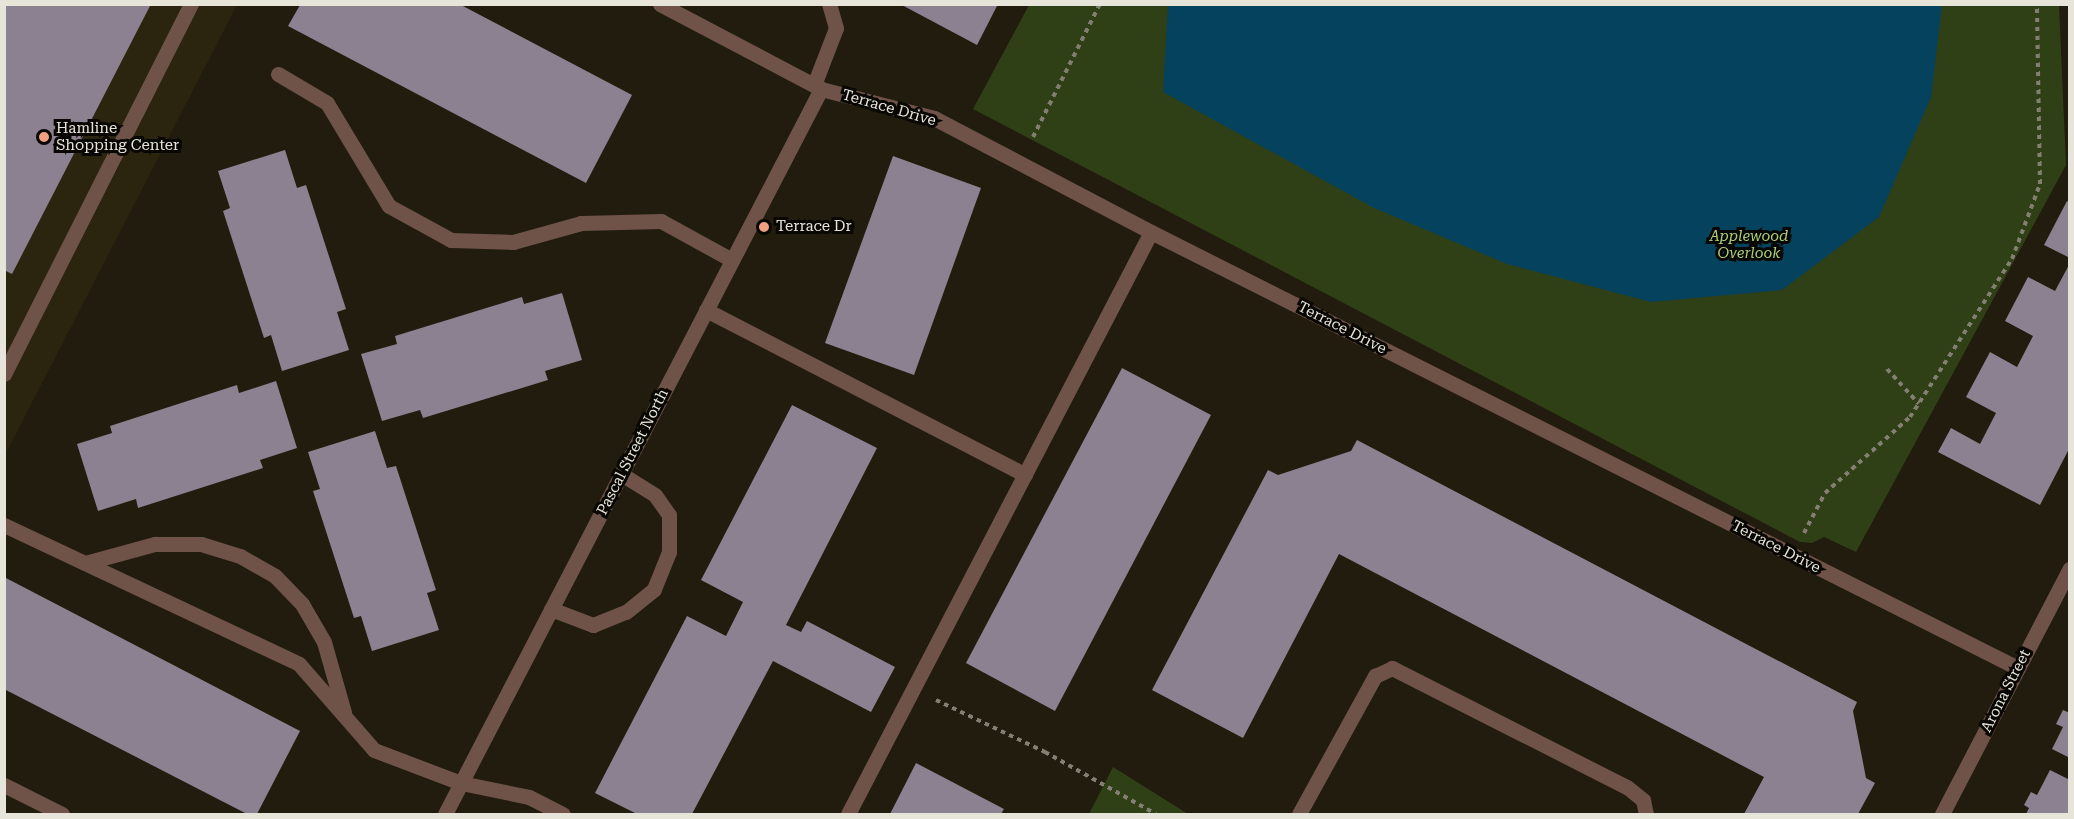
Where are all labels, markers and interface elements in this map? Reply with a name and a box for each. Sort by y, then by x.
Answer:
street label: Terrace Drive [840,86,938,130]
place label: Hamline Shopping Center [56,119,179,154]
marker: Hamline Shopping Center [37,130,51,144]
place label: Terrace Dr [776,218,852,236]
marker: Terrace Dr [757,220,771,234]
park label: Applewood Overlook [1710,227,1788,262]
street label: Terrace Drive [1295,298,1389,358]
street label: Pascal Street North [593,386,673,518]
street label: Terrace Drive [1729,517,1823,577]
street label: Arona Street [1977,647,2035,735]

